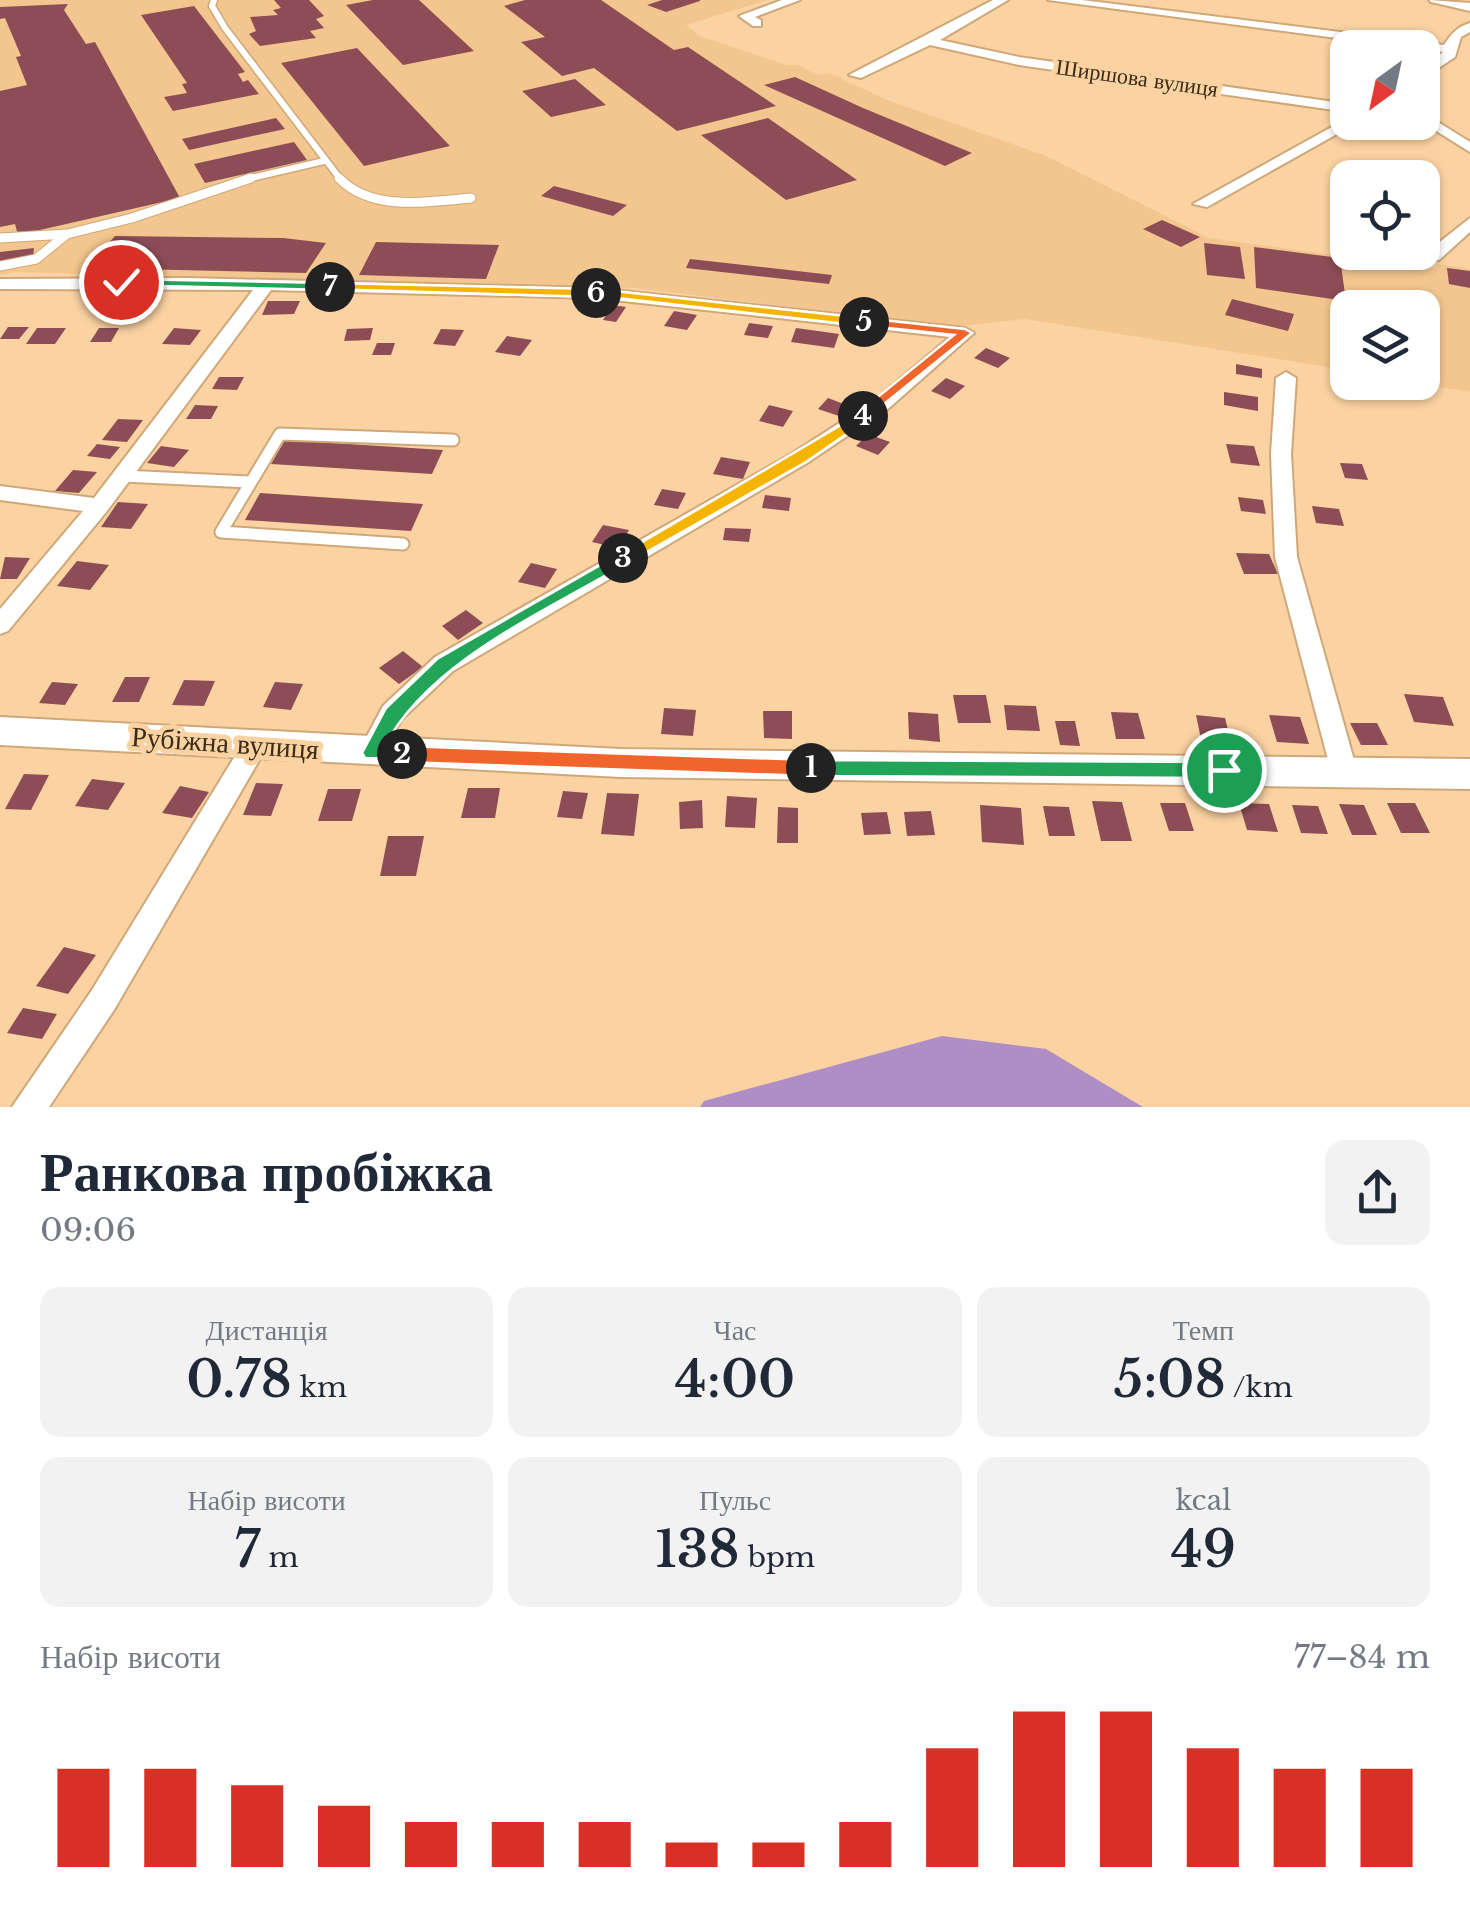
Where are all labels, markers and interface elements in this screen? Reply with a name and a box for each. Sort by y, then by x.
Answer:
north arrow [1330,30,1440,140]
map controls [1330,30,1440,400]
street label: Ширшова вулиця [1054,53,1220,103]
button: locate [1330,160,1440,270]
pin [79,240,164,325]
icon: check [94,255,149,310]
pin: 7 [305,262,355,312]
pin: 6 [571,268,621,318]
text: 7 [323,269,337,304]
text: 6 [587,275,605,310]
button: layers [1330,290,1440,400]
pin: 5 [839,297,889,347]
text: 5 [856,304,872,339]
pin: 4 [838,391,888,441]
text: 4 [854,398,872,433]
pin: 3 [598,533,648,583]
text: 3 [614,540,632,575]
street label: Рубіжна вулиця [130,719,320,767]
pin [1182,728,1267,813]
pin: 2 [377,729,427,779]
text: 2 [393,736,411,771]
pin: 1 [786,743,836,793]
icon: arrive [1197,743,1252,798]
text: 1 [805,750,817,785]
text: Ранкова пробіжка [40,1138,493,1206]
button: share [1325,1140,1430,1245]
text: 09:06 [40,1210,136,1250]
text: Дистанція [206,1313,328,1348]
text: Час [713,1313,757,1348]
text: Темп [1173,1313,1234,1348]
text: 0.78 [186,1348,292,1411]
text: 4:00 [675,1348,795,1411]
text: 5:08 [1114,1348,1226,1411]
text: km [292,1370,347,1405]
text: /km [1226,1370,1293,1405]
text: Набір висоти [188,1483,346,1518]
text: Пульс [699,1483,771,1518]
text: kcal [1175,1483,1231,1518]
text: 7 [235,1518,260,1581]
text: 138 [655,1518,740,1581]
text: 49 [1171,1518,1236,1581]
text: m [260,1540,299,1575]
text: bpm [740,1540,815,1575]
text: Набір висоти [40,1637,221,1677]
text: 77–84 m [1294,1637,1430,1677]

